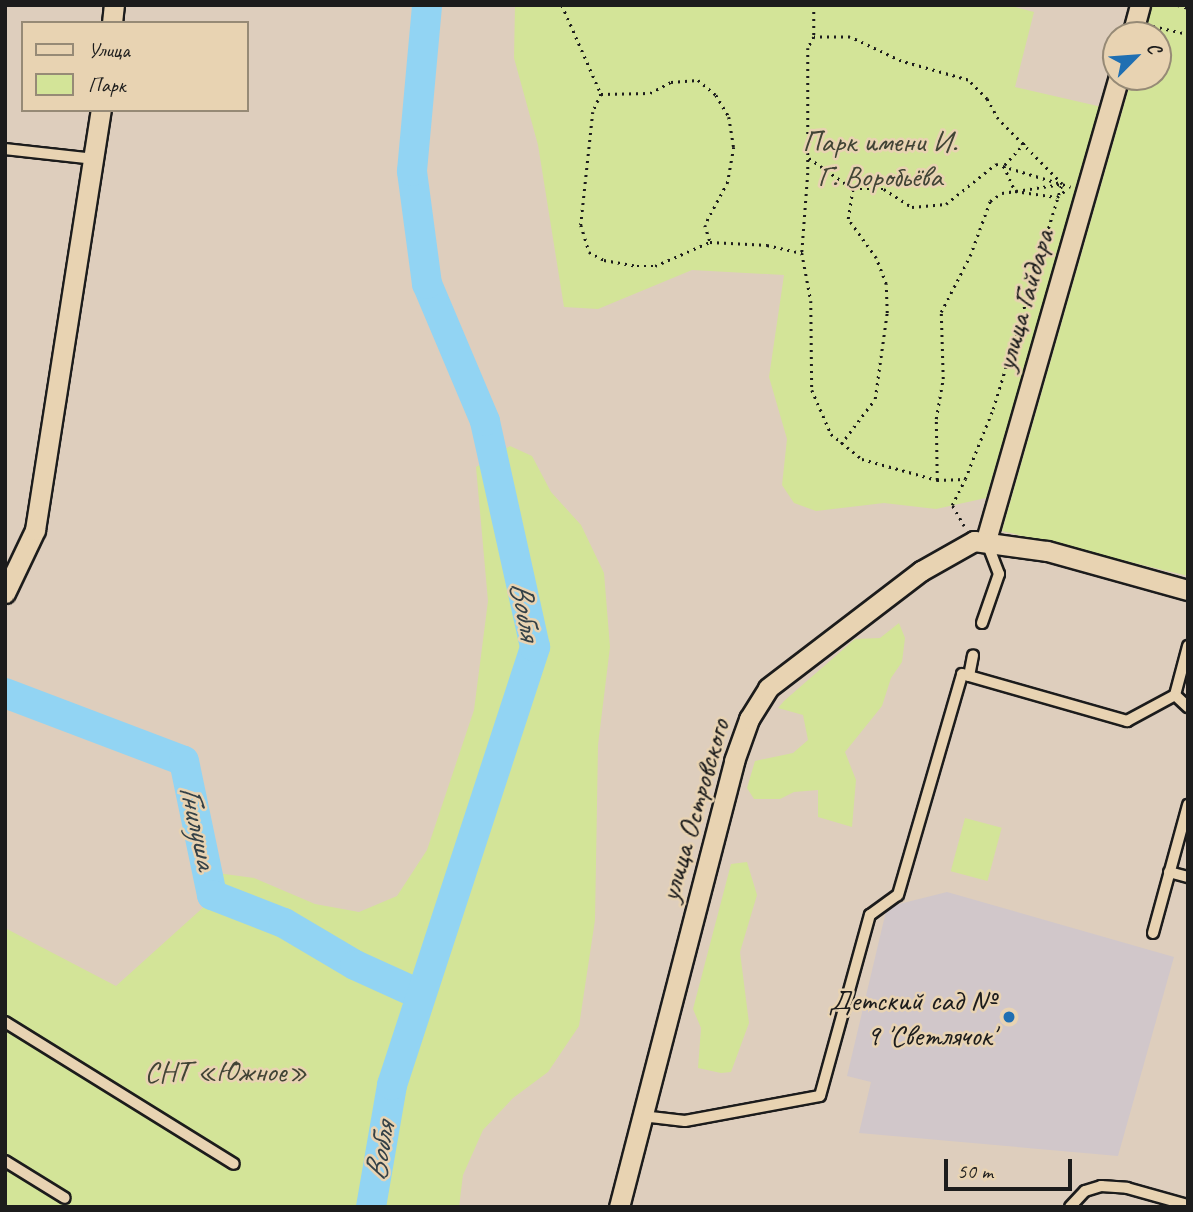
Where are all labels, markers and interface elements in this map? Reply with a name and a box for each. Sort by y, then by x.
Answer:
legend [21,21,248,112]
north arrow [1102,21,1172,91]
text: Улица [88,37,130,63]
text: С [1141,39,1167,57]
text: Парк [88,72,125,98]
park label: Парк имени И. Г. Воробьёва [804,123,956,194]
street label: улица Гайдара [987,226,1061,374]
water label: Вобля [501,578,549,642]
street label: улица Островского [650,713,738,907]
water label: Гнилуша [170,782,226,872]
place label: Детский сад № 9 'Светлячок' [828,982,995,1052]
marker: Детский сад № 9 'Светлячок' [1001,1009,1017,1025]
park label: СНТ «Южное» [145,1053,307,1089]
water label: Вобля [356,1120,404,1184]
scale bar [948,1146,1076,1190]
text: 50 m [957,1158,993,1184]

